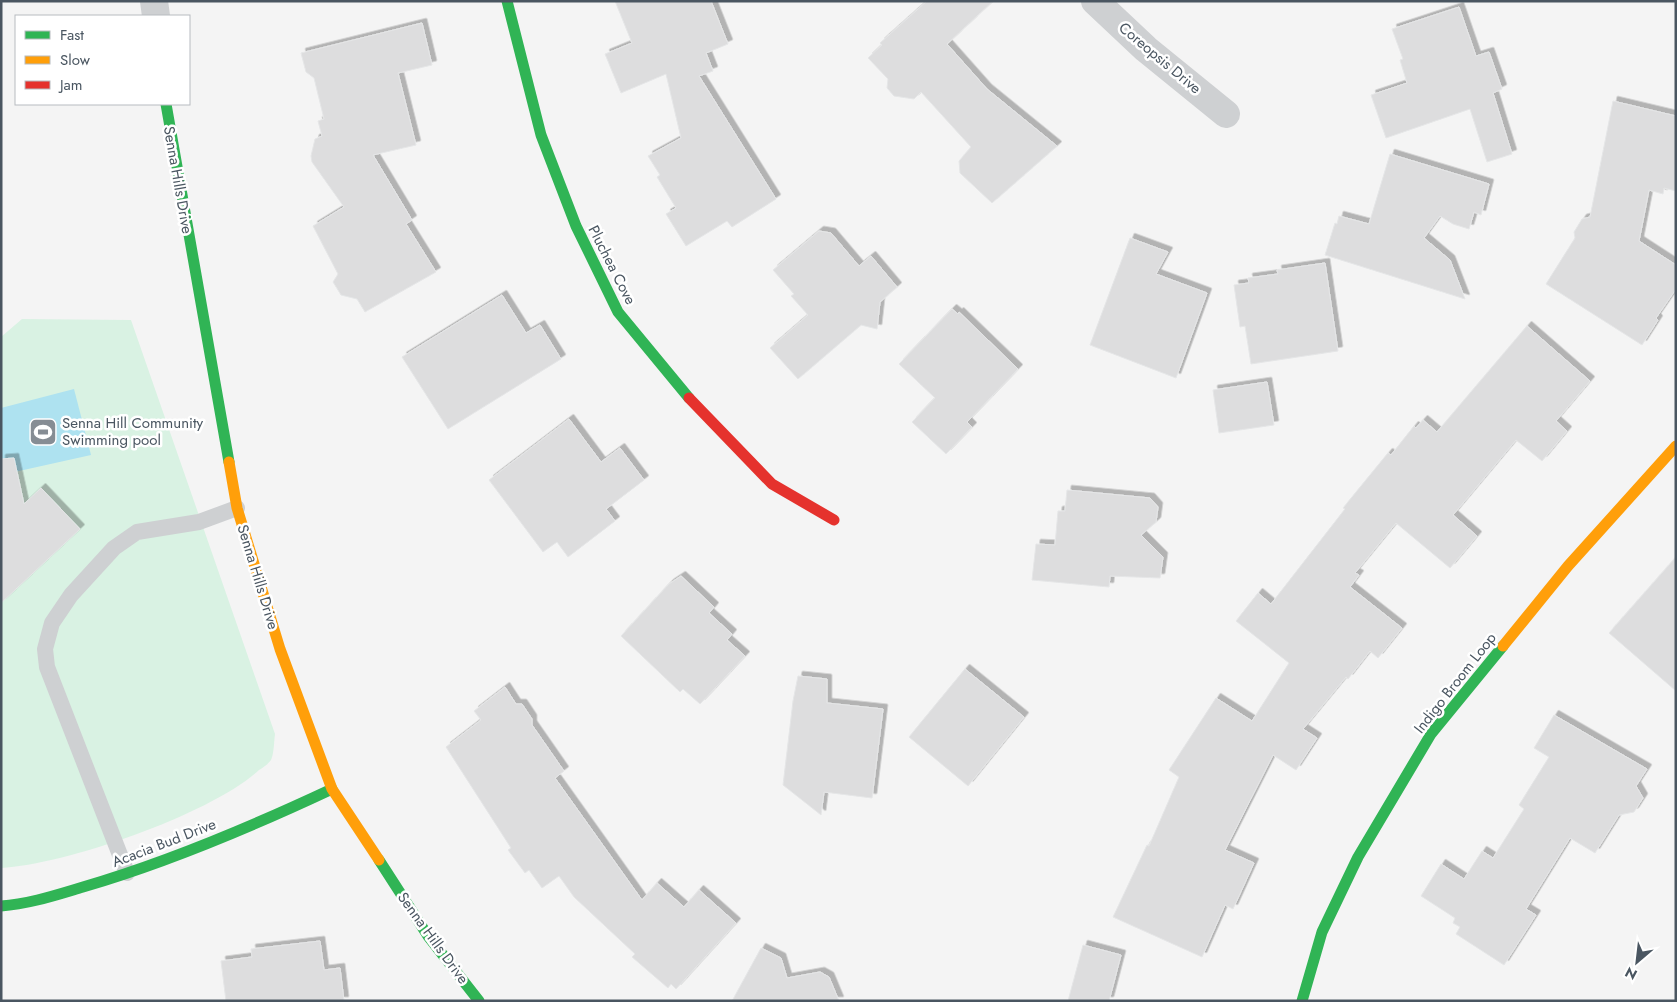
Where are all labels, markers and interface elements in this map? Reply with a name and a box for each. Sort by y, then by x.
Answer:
legend [15,15,190,105]
street label: Coreopsis Drive [1114,17,1206,99]
text: Fast [60,24,84,46]
text: Slow [60,49,91,71]
text: Jam [58,74,83,96]
street label: Senna Hills Drive [158,125,198,236]
street label: Pluchea Cove [583,222,642,309]
place label: Senna Hill Community Swimming pool [62,412,204,451]
sports icon: Senna Hill Community Swimming pool [28,417,58,447]
street label: Senna Hills Drive [232,522,285,633]
street label: Indigo Broom Loop [1409,627,1502,738]
street label: Acacia Bud Drive [109,813,219,873]
street label: Senna Hills Drive [392,888,474,989]
north arrow [1612,937,1662,987]
text: N [1621,962,1641,985]

